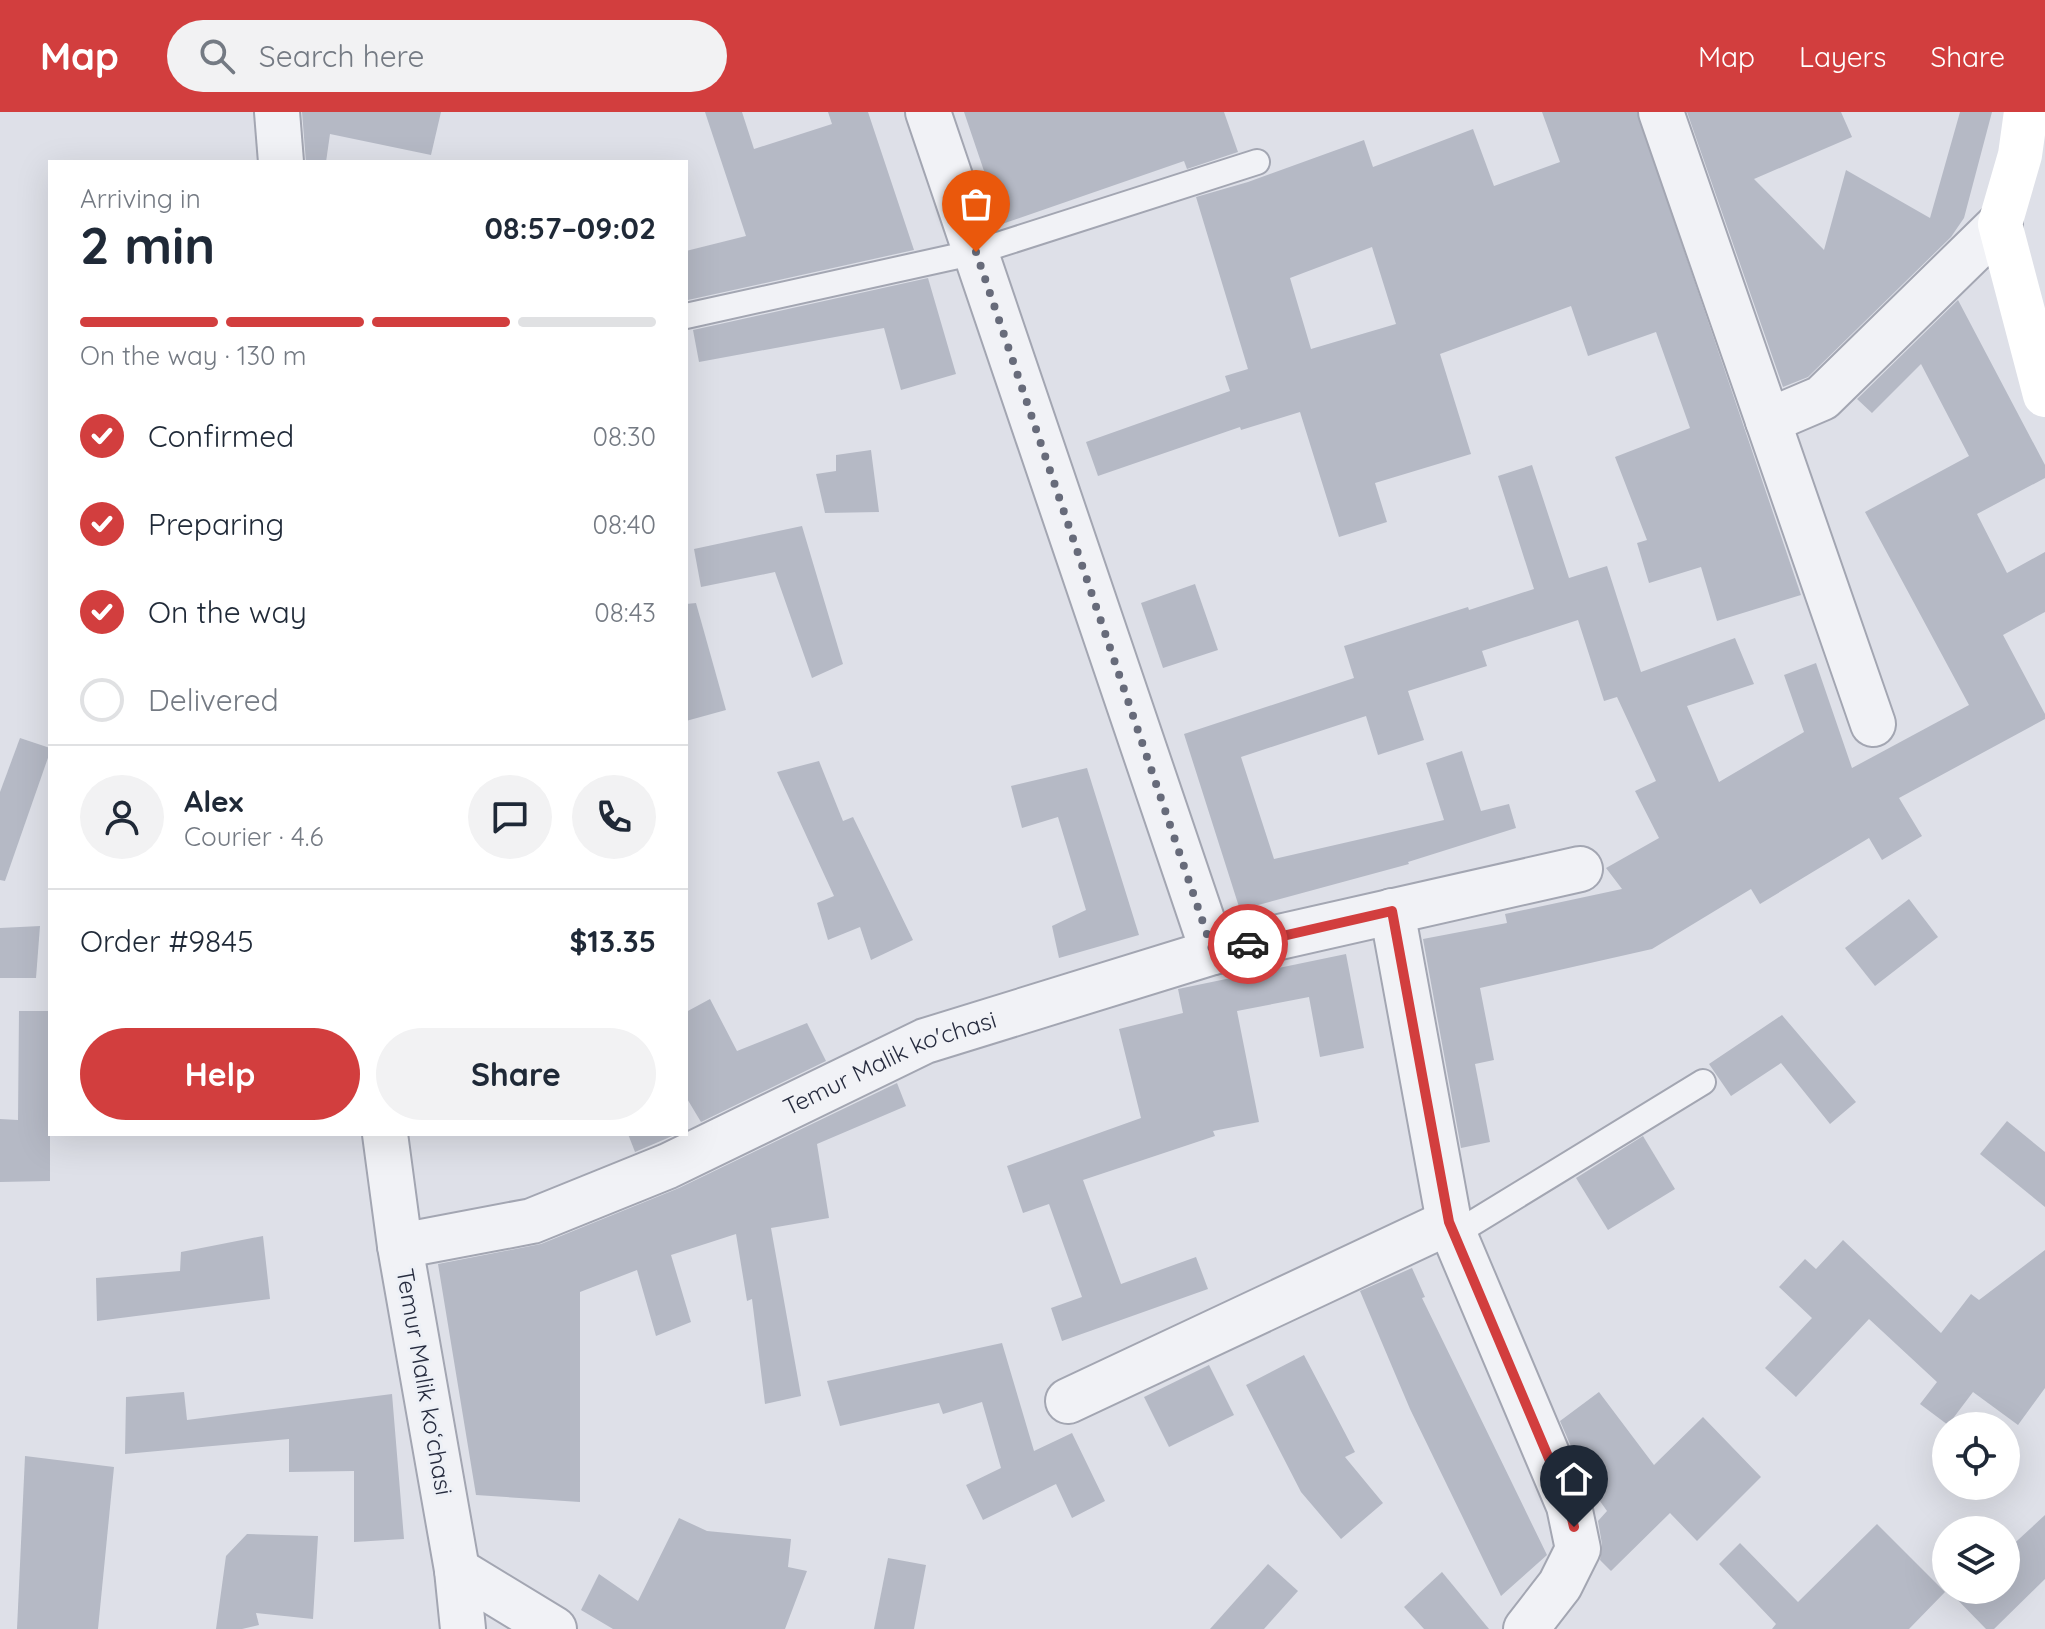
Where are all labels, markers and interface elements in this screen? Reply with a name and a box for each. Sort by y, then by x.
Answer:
search box [167,20,727,92]
text: Map [40,32,119,80]
icon: search [195,34,239,78]
text: Search here [259,37,424,75]
text: Map [1698,39,1755,74]
text: Layers [1799,39,1886,74]
text: Share [1930,39,2005,74]
pin [942,170,1010,252]
text: Arriving in [80,182,201,215]
icon: bag [954,182,998,226]
text: 08:57–09:02 [485,209,656,247]
text: 2 min [80,212,215,277]
text: On the way · 130 m [80,339,306,372]
icon: check [80,414,124,458]
text: Confirmed [148,417,294,455]
text: 08:30 [593,420,656,453]
icon: check [80,502,124,546]
text: Preparing [148,505,284,543]
text: 08:40 [592,508,656,541]
icon: check [80,590,124,634]
text: On the way [148,593,307,631]
text: 08:43 [594,596,656,629]
text: Delivered [148,681,279,719]
button: person [80,775,164,859]
button: chat [468,775,552,859]
button: phone [572,775,656,859]
text: Alex [184,782,243,820]
text: Courier · 4.6 [184,820,323,853]
courier [1208,904,1288,984]
text: Order #9845 [80,922,254,960]
text: $13.35 [569,922,656,960]
icon: car [1226,922,1270,966]
street label: Temur Malik ko'chasi [778,1004,1000,1122]
button: Help [80,1028,360,1120]
button: Share [376,1028,656,1120]
street label: Temur Malik koʻchasi [390,1266,460,1497]
map controls [1932,1412,2020,1604]
button: locate [1932,1412,2020,1500]
pin [1540,1445,1608,1527]
icon: home [1552,1457,1596,1501]
button: layers [1932,1516,2020,1604]

